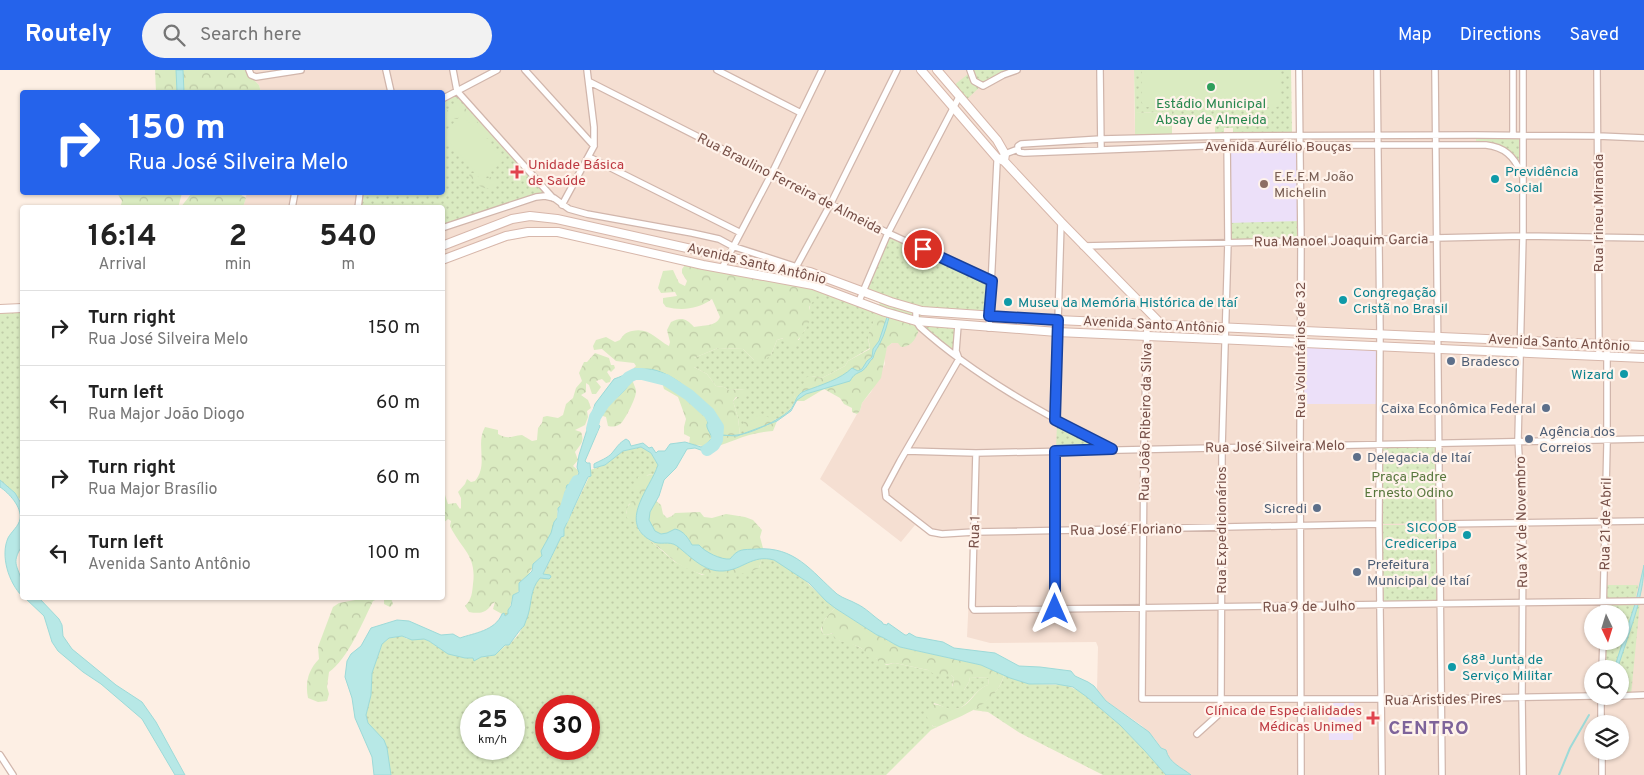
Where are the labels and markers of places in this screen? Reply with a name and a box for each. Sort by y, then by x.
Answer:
marker: Estádio Municipal Absay de Almeida [1205,81,1217,93]
place label: Estádio Municipal Absay de Almeida [1155,96,1267,129]
place label: Unidade Básica de Saúde [528,157,624,190]
place label: Previdência Social [1505,164,1578,197]
marker: Unidade Básica de Saúde [510,165,524,179]
place label: E.E.E.M João Michelin [1274,169,1354,202]
marker: Previdência Social [1489,173,1501,185]
marker: E.E.E.M João Michelin [1258,178,1270,190]
pin [902,228,944,270]
place label: Congregação Cristã no Brasil [1353,285,1448,318]
marker: Congregação Cristã no Brasil [1337,294,1349,306]
place label: Museu da Memória Histórica de Itaí [1018,295,1239,312]
marker: Museu da Memória Histórica de Itaí [1002,296,1014,308]
place label: Bradesco [1461,354,1520,371]
marker: Bradesco [1445,355,1457,367]
place label: Wizard [1571,367,1614,384]
marker: Wizard [1618,368,1630,380]
place label: Caixa Econômica Federal [1380,401,1536,418]
marker: Caixa Econômica Federal [1540,402,1552,414]
place label: Agência dos Correios [1539,424,1615,457]
marker: Agência dos Correios [1523,433,1535,445]
place label: Delegacia de Itaí [1367,450,1472,467]
marker: Delegacia de Itaí [1351,451,1363,463]
place label: Sicredi [1264,501,1307,518]
marker: Sicredi [1311,502,1323,514]
place label: SICOOB Crediceripa [1384,520,1457,553]
marker: SICOOB Crediceripa [1461,529,1473,541]
place label: Prefeitura Municipal de Itaí [1367,557,1471,590]
marker: Prefeitura Municipal de Itaí [1351,566,1363,578]
place label: 68ª Junta de Serviço Militar [1462,652,1553,685]
marker: 68ª Junta de Serviço Militar [1446,661,1458,673]
place label: Clínica de Especialidades Médicas Unimed [1205,703,1362,736]
marker: Clínica de Especialidades Médicas Unimed [1366,711,1380,725]

